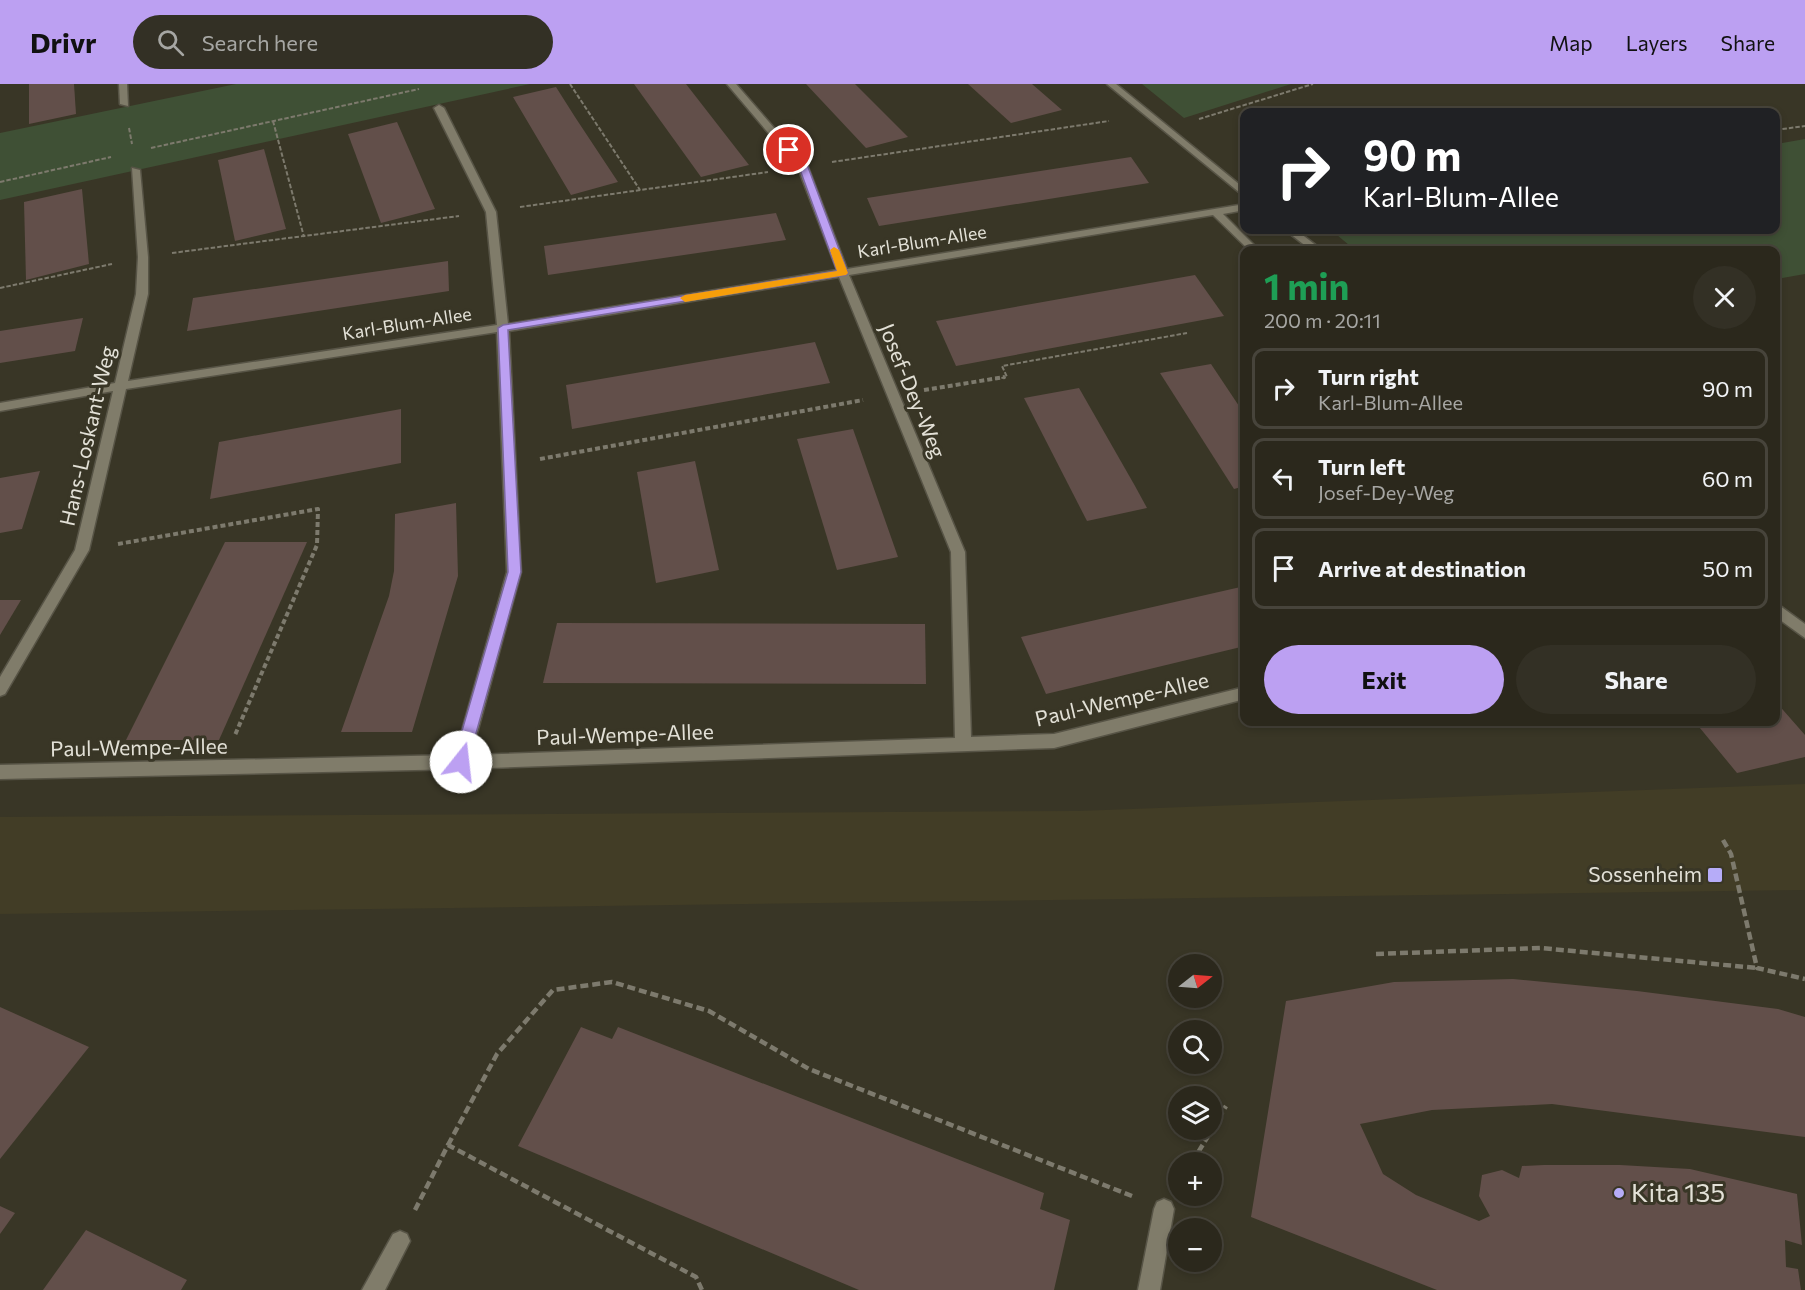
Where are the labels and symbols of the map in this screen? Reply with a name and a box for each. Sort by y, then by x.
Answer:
pin [763,124,814,175]
street label: Karl-Blum-Allee [856,220,988,262]
street label: Karl-Blum-Allee [341,302,473,344]
street label: Josef-Dey-Weg [875,319,952,461]
street label: Hans-Loskant-Weg [54,343,119,528]
street label: Paul-Wempe-Allee [1032,666,1211,731]
street label: Paul-Wempe-Allee [536,718,714,749]
position arrow [429,730,493,794]
street label: Paul-Wempe-Allee [50,732,228,761]
place label: Sossenheim [1588,861,1702,886]
marker: Sossenheim [1706,866,1724,884]
north arrow [1168,954,1222,1008]
place label: Kita 135 [1631,1176,1725,1207]
marker: Kita 135 [1612,1186,1626,1200]

